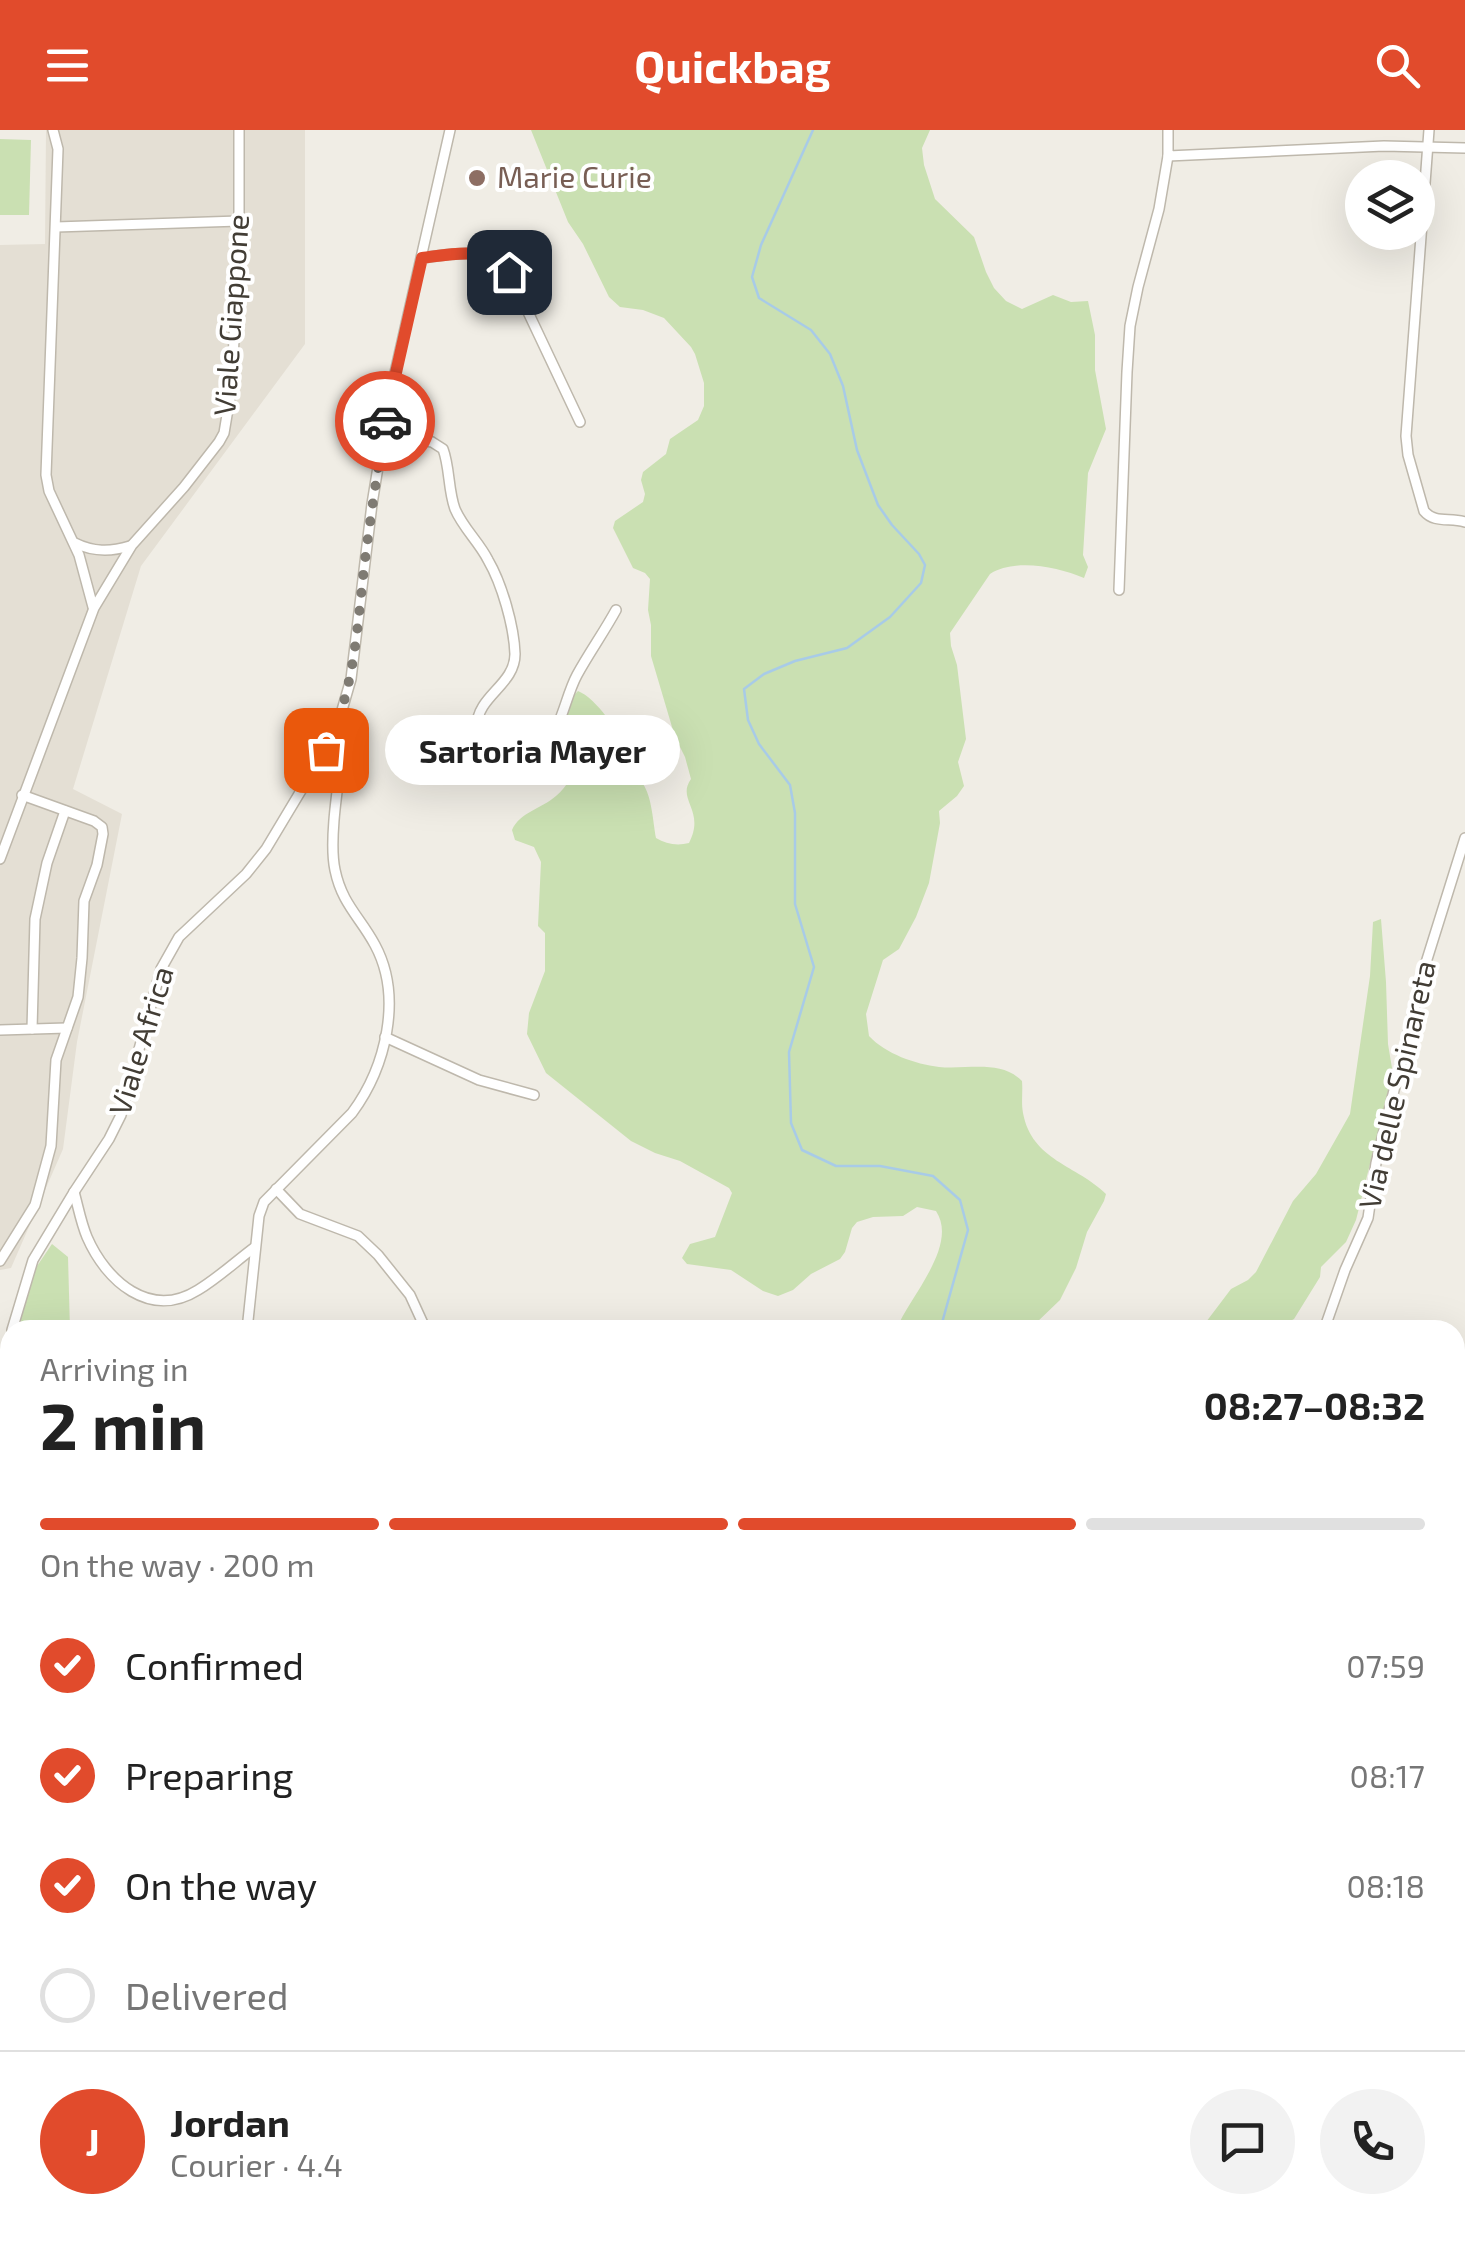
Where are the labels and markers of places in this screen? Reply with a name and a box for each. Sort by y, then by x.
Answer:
place label: Marie Curie [497,158,652,194]
marker: Marie Curie [466,167,488,189]
pin [467,230,552,315]
pin [284,708,369,793]
callout: Sartoria Mayer [386,715,681,785]

